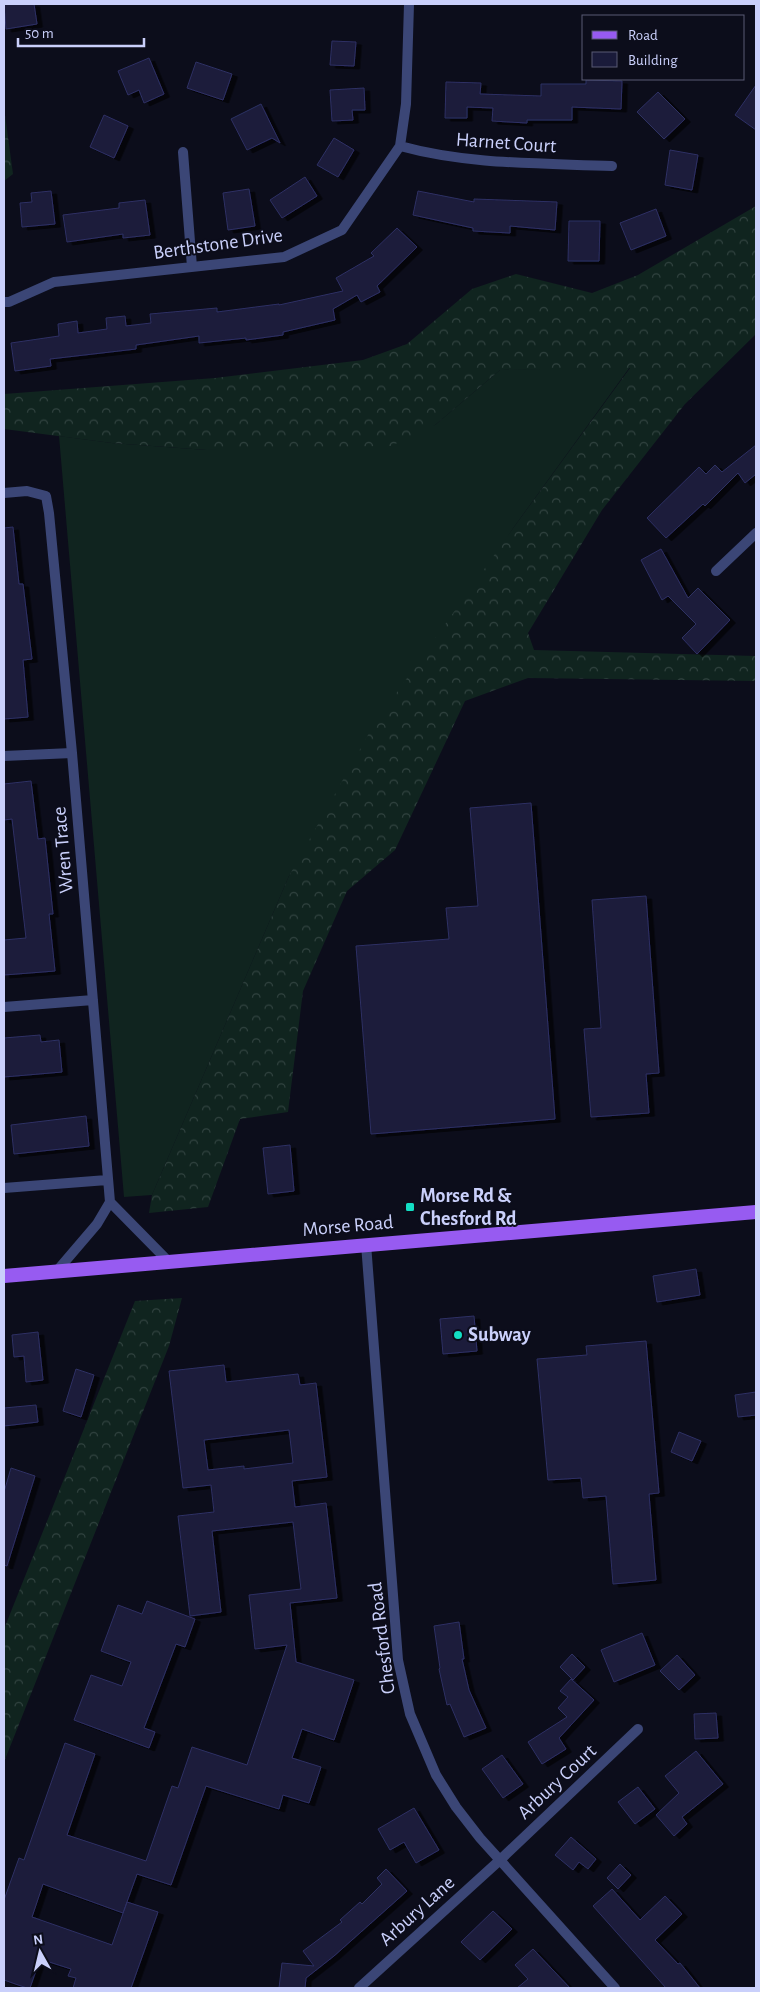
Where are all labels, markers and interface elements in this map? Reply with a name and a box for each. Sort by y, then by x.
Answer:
scale bar [18,15,144,47]
legend [582,15,745,80]
text: 50 m [25,26,54,41]
text: Road [628,28,658,43]
text: Building [628,53,678,68]
street label: Harnet Court [455,130,558,157]
street label: Berthstone Drive [152,225,284,263]
street label: Wren Trace [49,806,77,894]
place label: Morse Rd & Chesford Rd [420,1186,517,1229]
marker: Morse Rd & Chesford Rd [404,1201,416,1213]
street label: Morse Road [302,1212,394,1240]
place label: Subway [468,1325,531,1345]
marker: Subway [452,1329,464,1341]
street label: Chesford Road [365,1581,399,1695]
street label: Arbury Court [514,1740,601,1823]
street label: Arbury Lane [376,1872,458,1950]
north arrow [15,1927,65,1977]
text: N [33,1933,44,1948]

